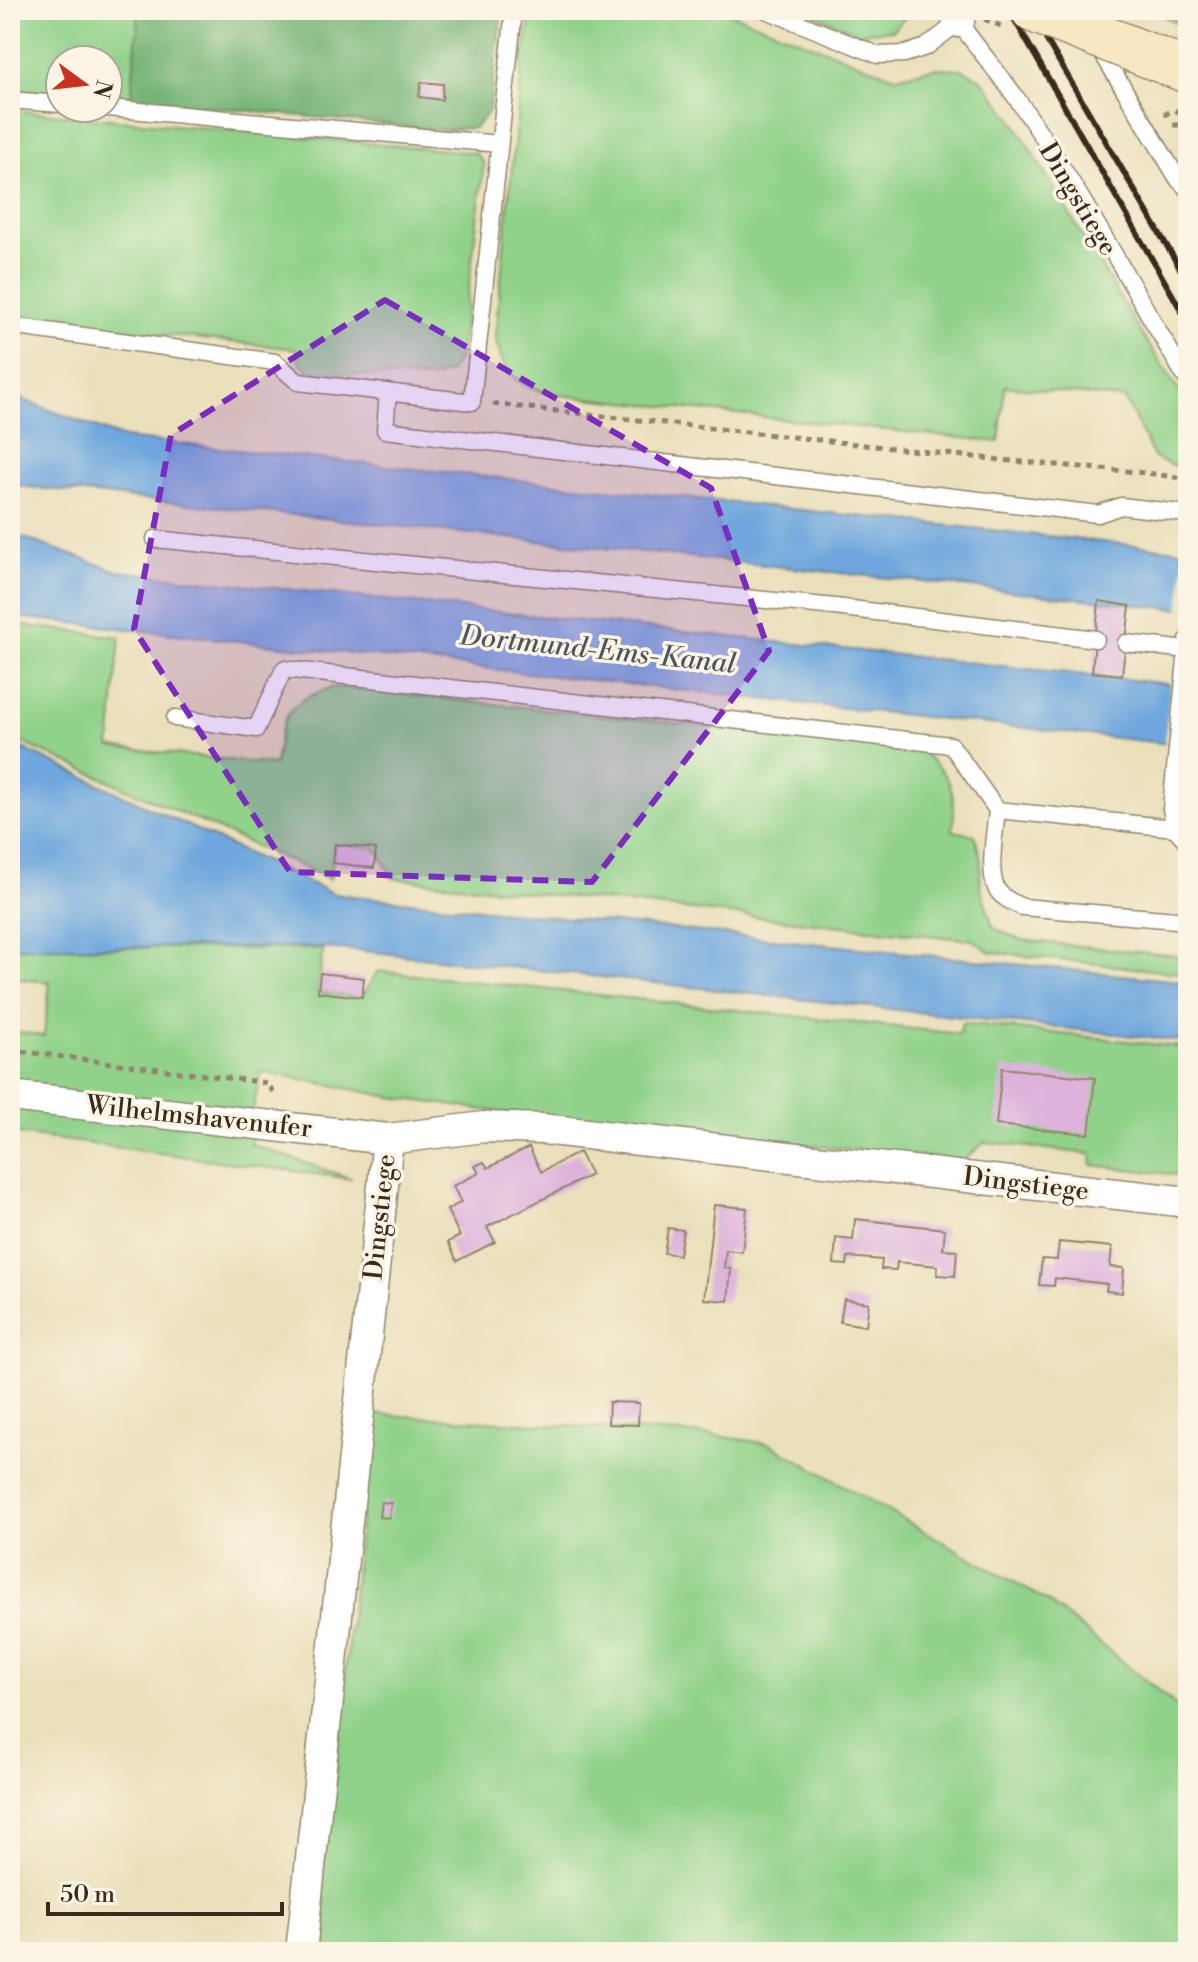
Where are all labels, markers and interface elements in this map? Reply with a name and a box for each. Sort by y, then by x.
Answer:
north arrow [44,44,124,124]
text: N [86,77,117,101]
street label: Dingstiege [1032,137,1124,261]
water label: Dortmund-Ems-Kanal [457,618,738,682]
street label: Wilhelmshavenufer [83,1089,314,1145]
street label: Dingstiege [357,1152,403,1282]
street label: Dingstiege [961,1160,1091,1208]
scale bar [48,1866,282,1916]
text: 50 m [60,1880,115,1910]

